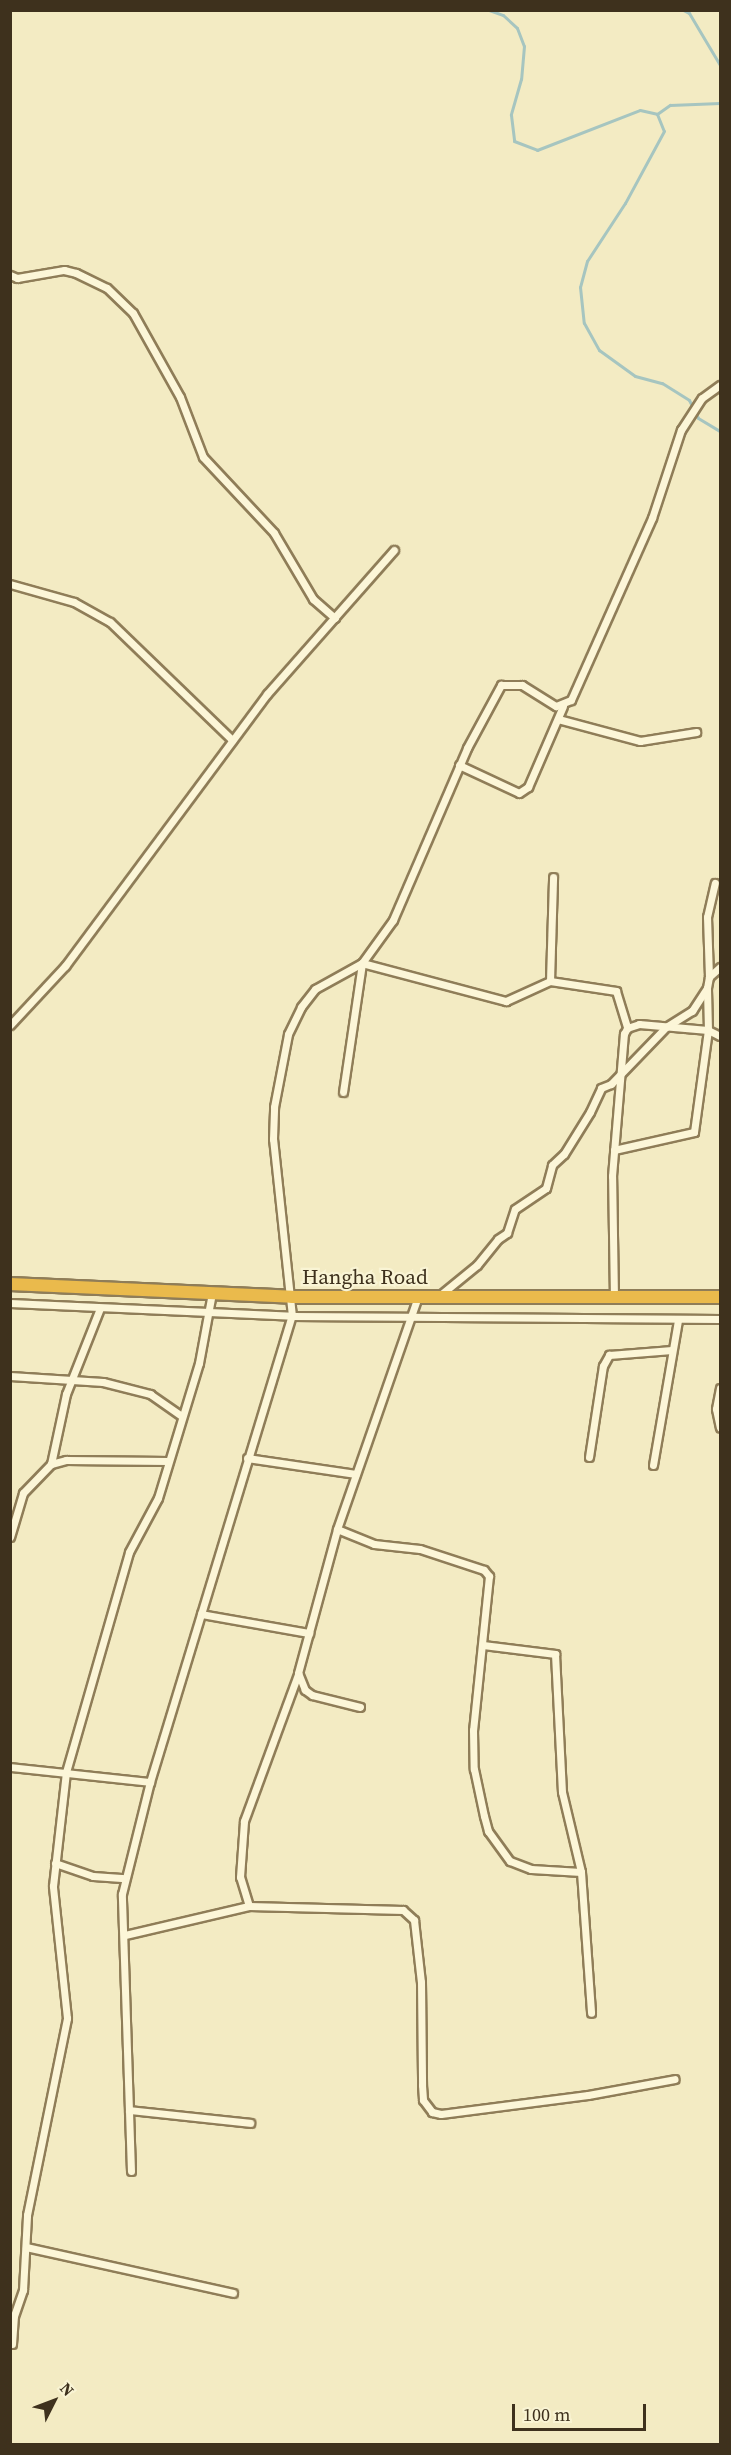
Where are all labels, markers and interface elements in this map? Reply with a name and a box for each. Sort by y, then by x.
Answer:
street label: Hangha Road [302,1264,428,1290]
north arrow [24,2371,84,2431]
text: N [55,2377,79,2401]
scale bar [515,2392,648,2430]
text: 100 m [523,2402,570,2427]

